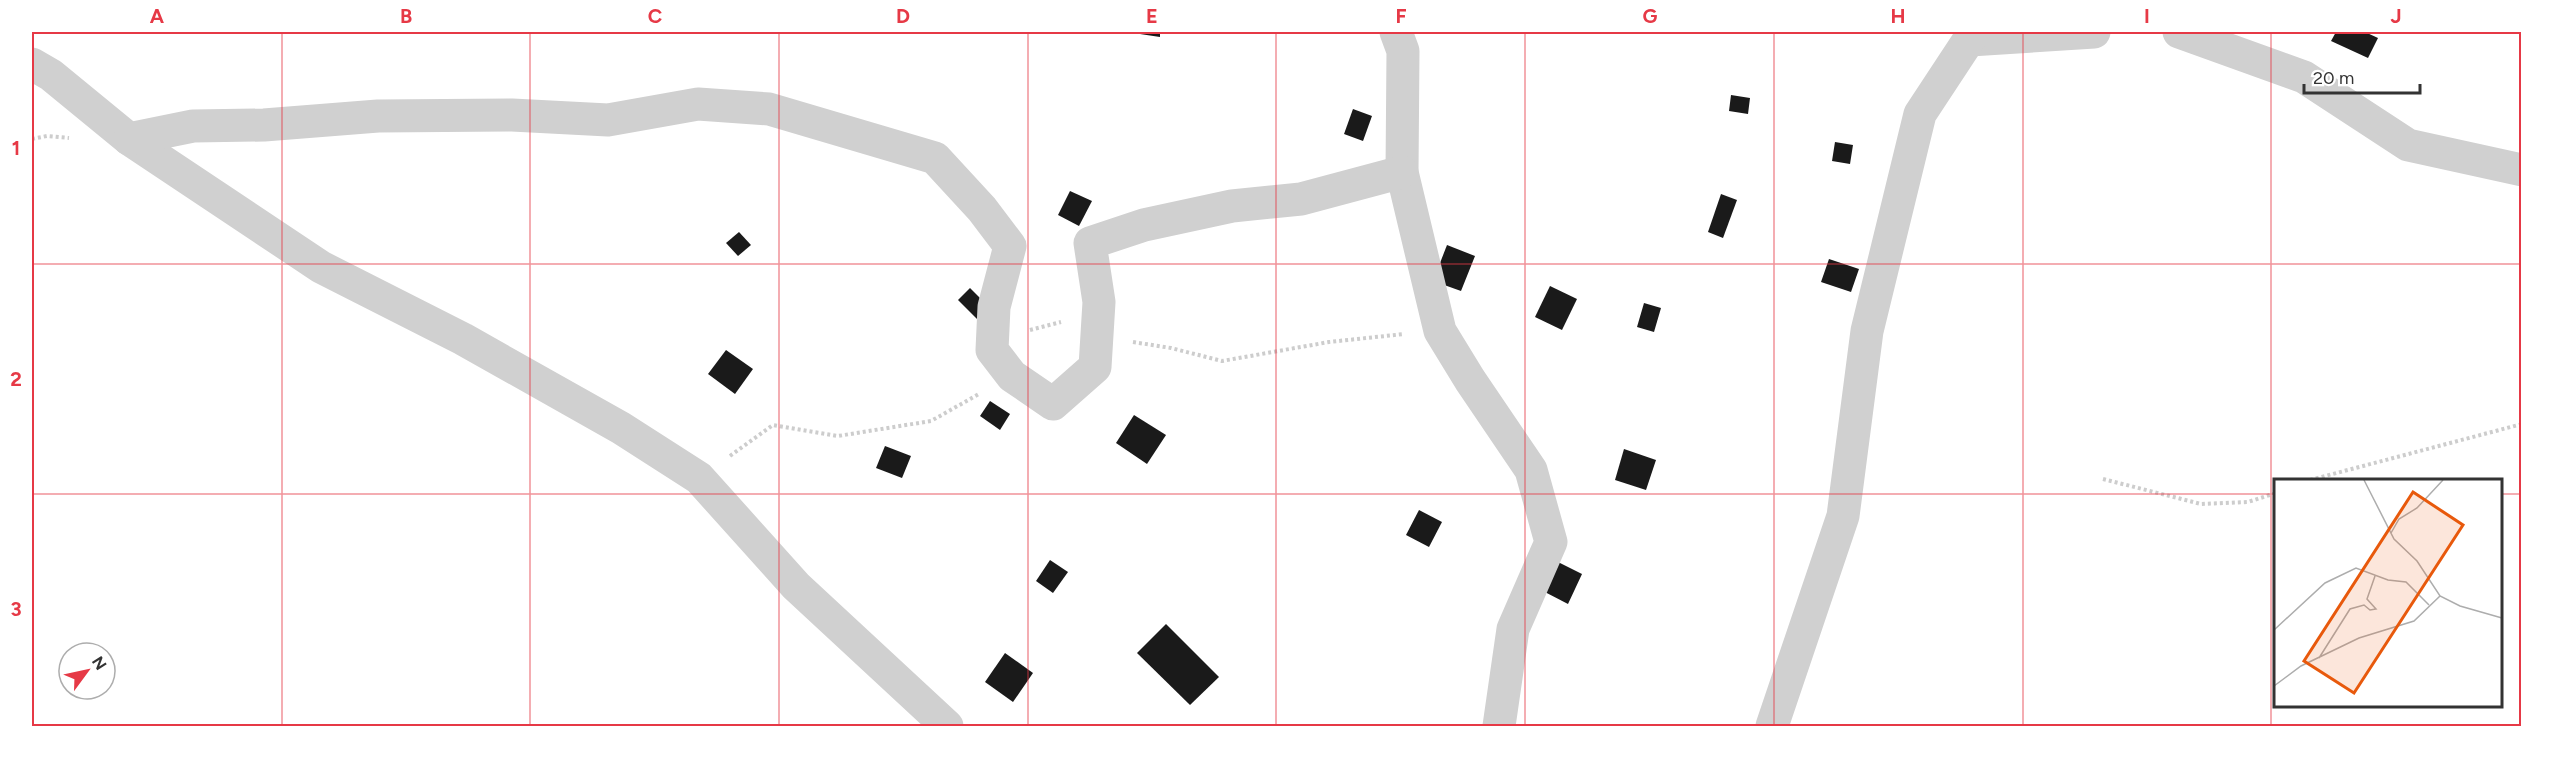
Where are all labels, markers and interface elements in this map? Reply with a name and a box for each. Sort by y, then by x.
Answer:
text: A [150,4,165,28]
text: B [400,4,412,28]
text: C [648,4,662,28]
text: D [896,4,910,28]
text: E [1146,4,1158,28]
text: F [1395,4,1407,28]
text: G [1643,4,1658,28]
text: H [1891,4,1906,28]
text: I [2144,4,2150,28]
text: J [2390,4,2402,28]
scale bar [2304,57,2420,95]
text: 20 m [2313,67,2354,89]
text: 1 [12,136,20,160]
text: 2 [10,367,22,391]
inset map [2274,479,2502,707]
text: 3 [10,597,22,621]
north arrow [57,641,117,701]
text: N [88,653,110,673]

